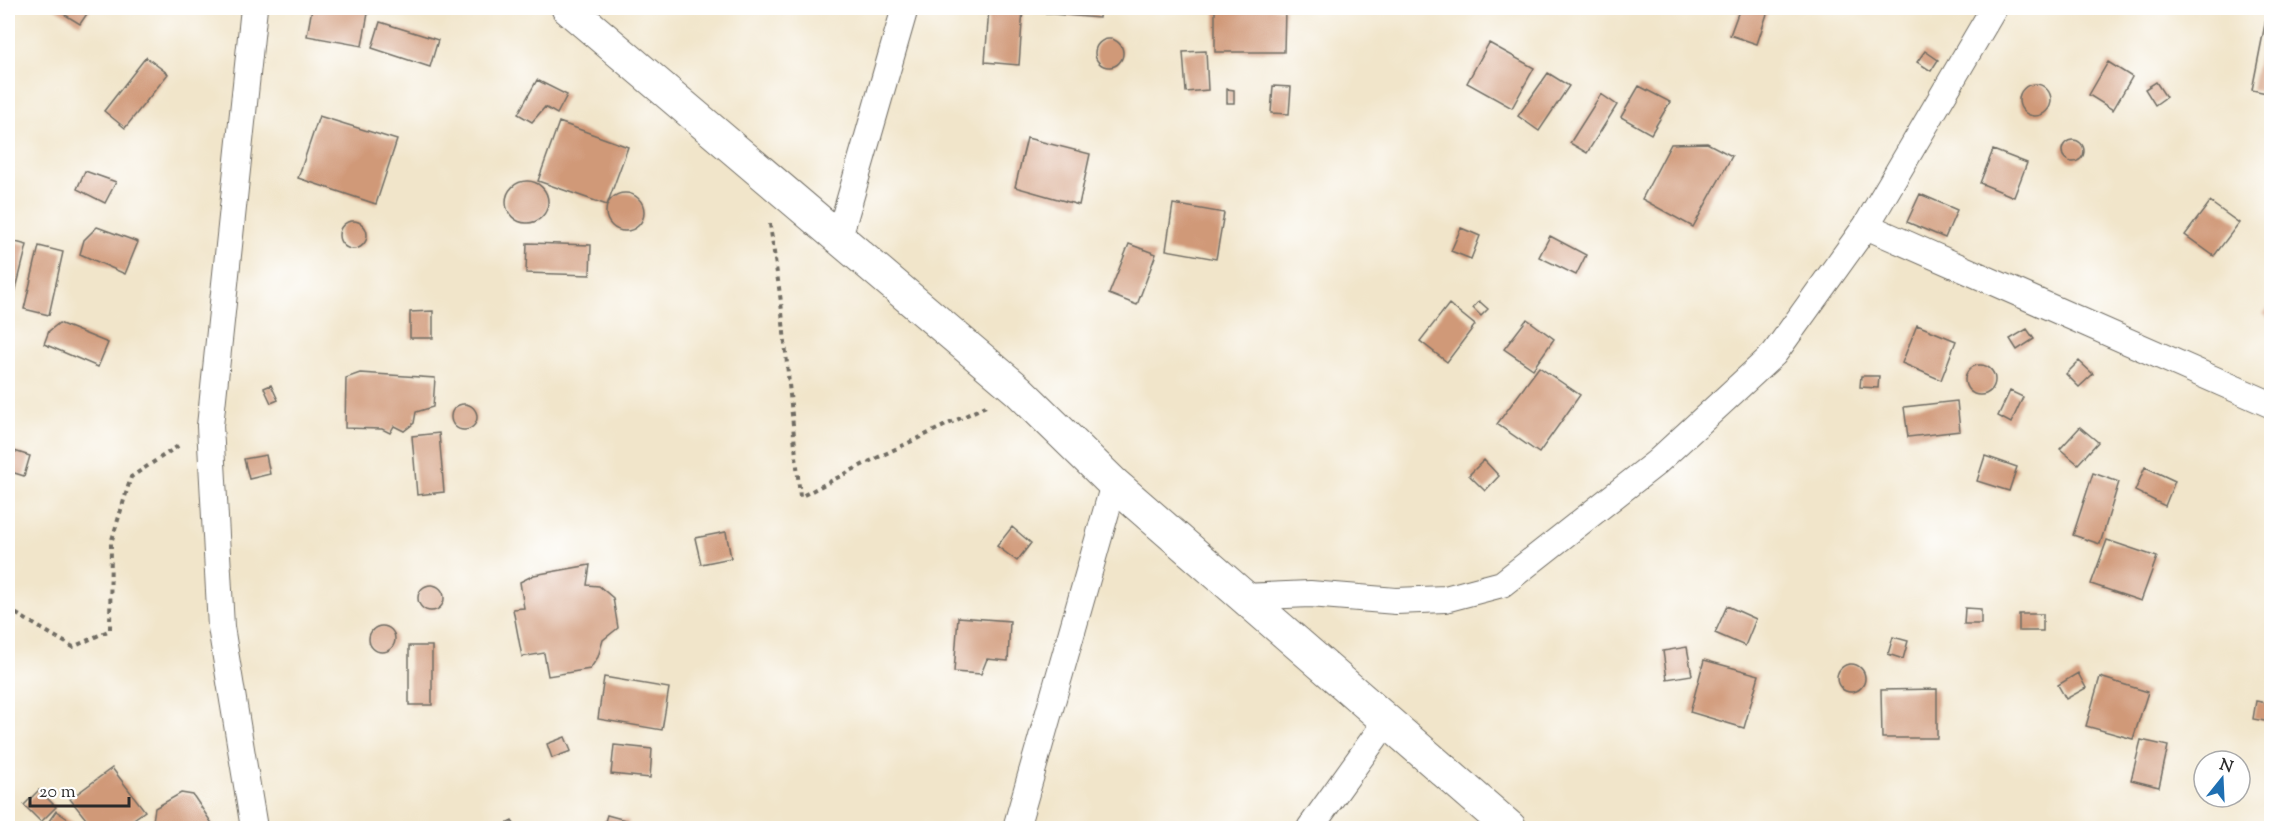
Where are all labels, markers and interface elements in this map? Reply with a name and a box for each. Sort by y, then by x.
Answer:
north arrow [2192,749,2252,809]
text: N [2216,754,2236,780]
scale bar [30,770,129,808]
text: 20 m [39,780,76,806]

